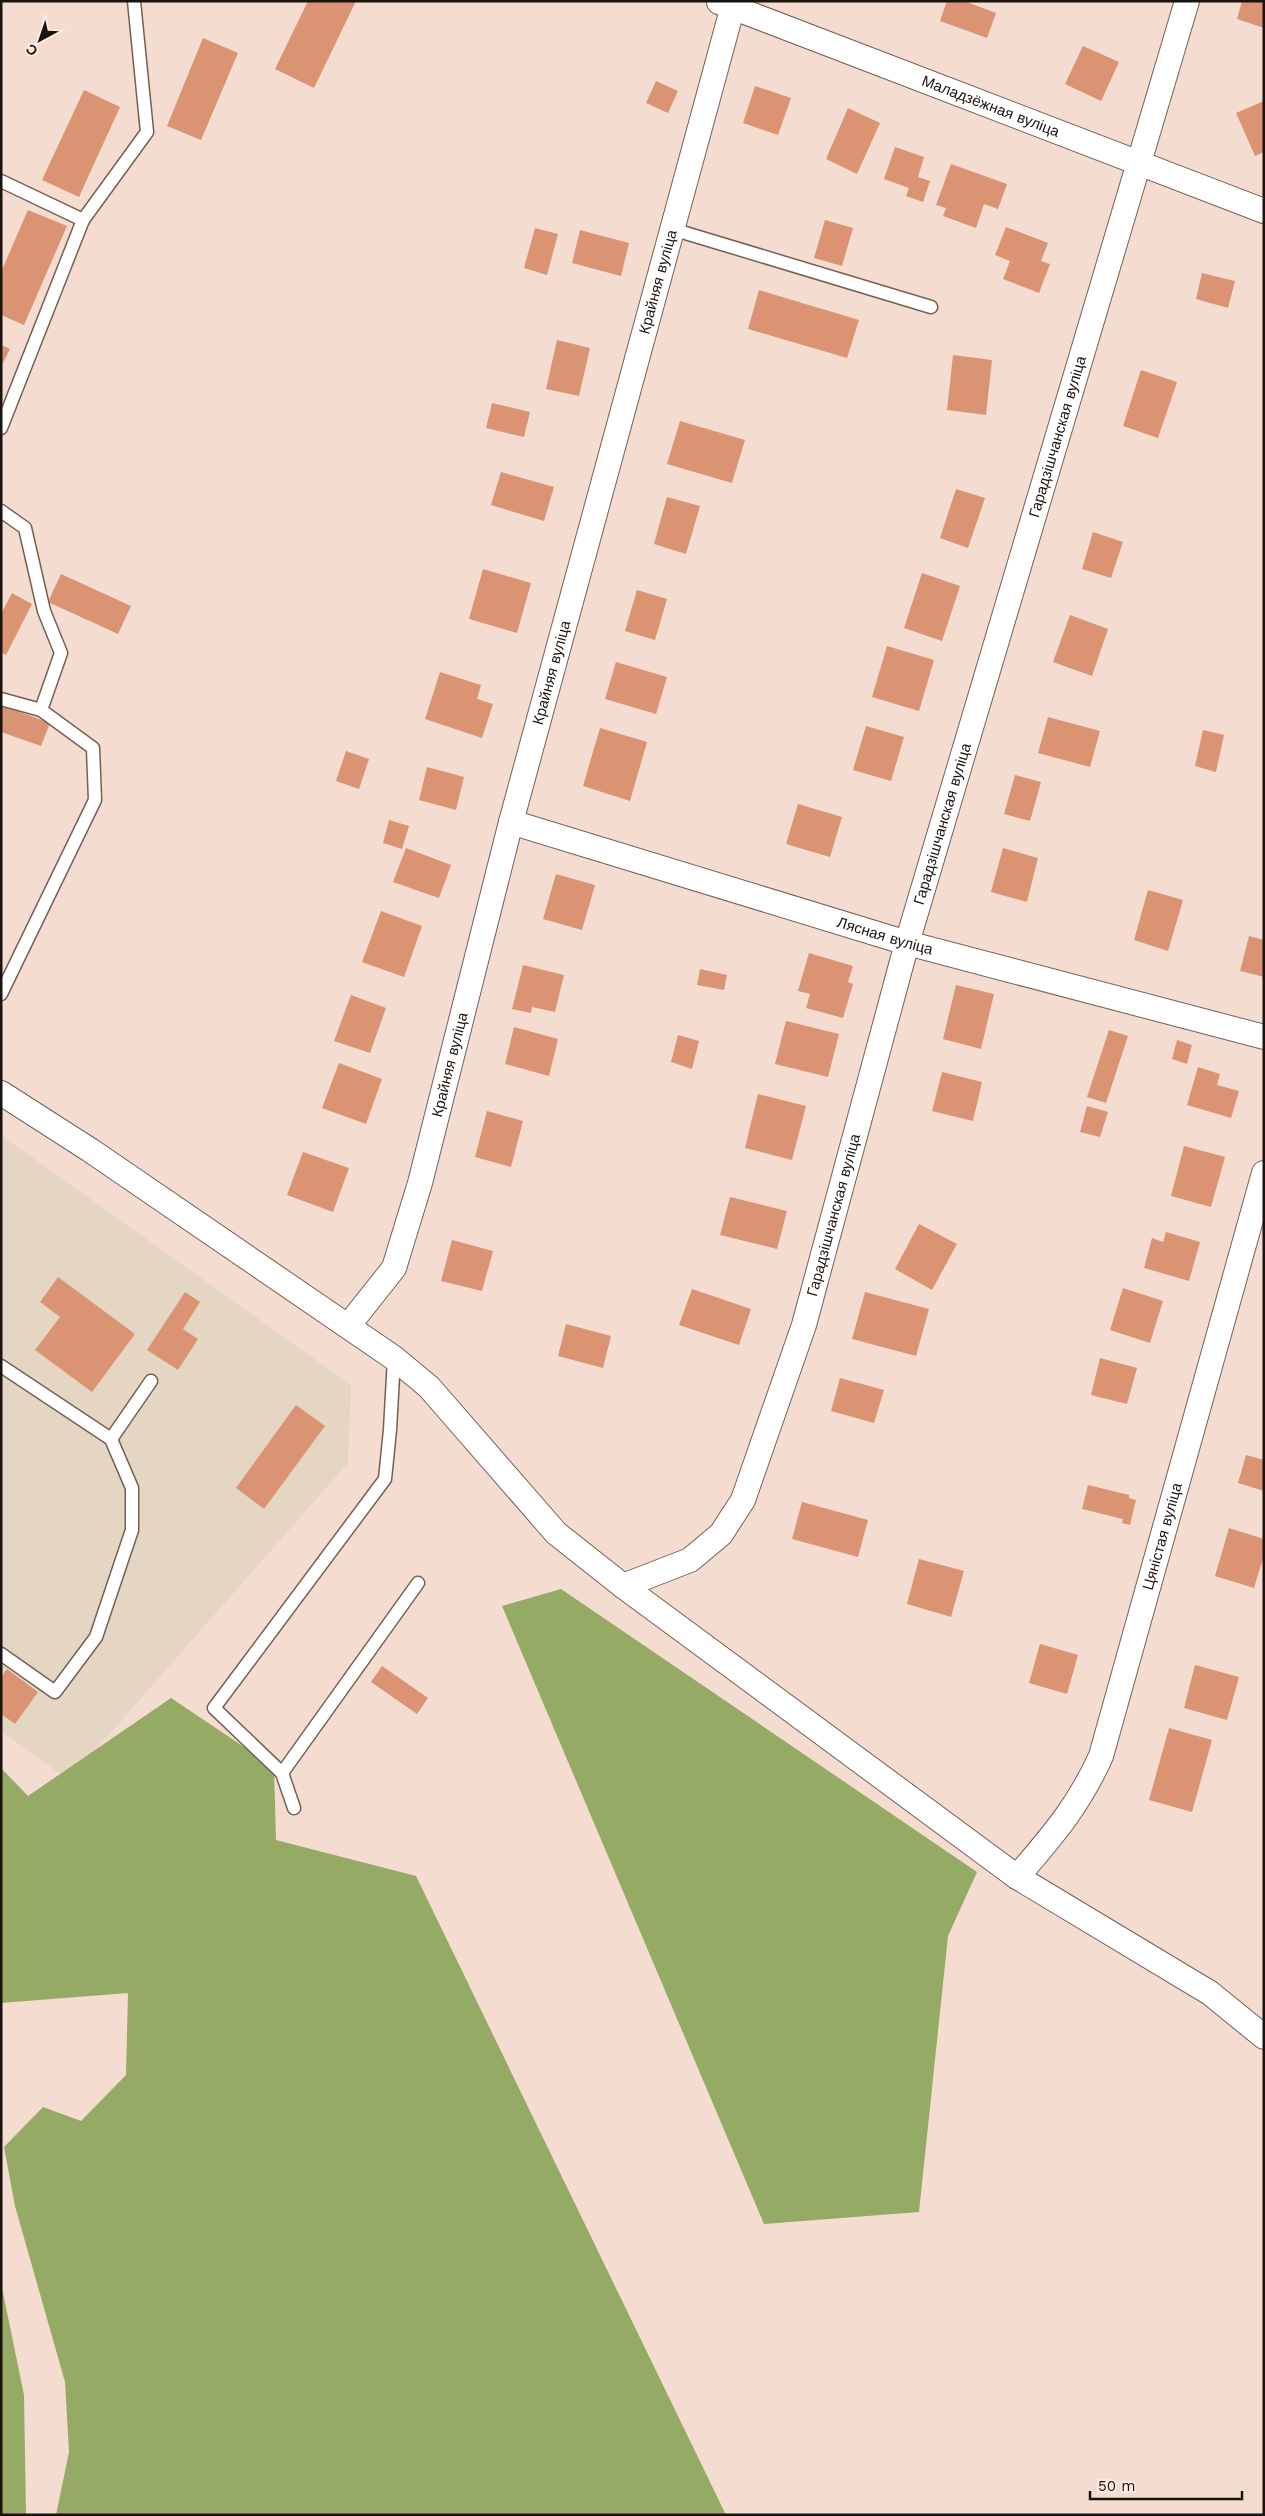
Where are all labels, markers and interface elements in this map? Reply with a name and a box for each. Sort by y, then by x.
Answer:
north arrow [15,15,65,65]
text: С [23,41,41,59]
street label: Маладзёжная вуліца [919,72,1063,141]
street label: Крайняя вуліца [635,227,681,336]
street label: Гарадзішчанская вуліца [1025,353,1090,520]
street label: Крайняя вуліца [529,618,575,727]
street label: Гарадзішчанская вуліца [910,740,975,907]
street label: Лясная вуліца [835,913,936,959]
street label: Крайняя вуліца [428,1010,472,1119]
street label: Гарадзішчанская вуліца [803,1131,864,1298]
street label: Цяністая вуліца [1139,1480,1186,1592]
scale bar [1090,2468,1242,2500]
text: 50 m [1098,2477,1135,2495]

